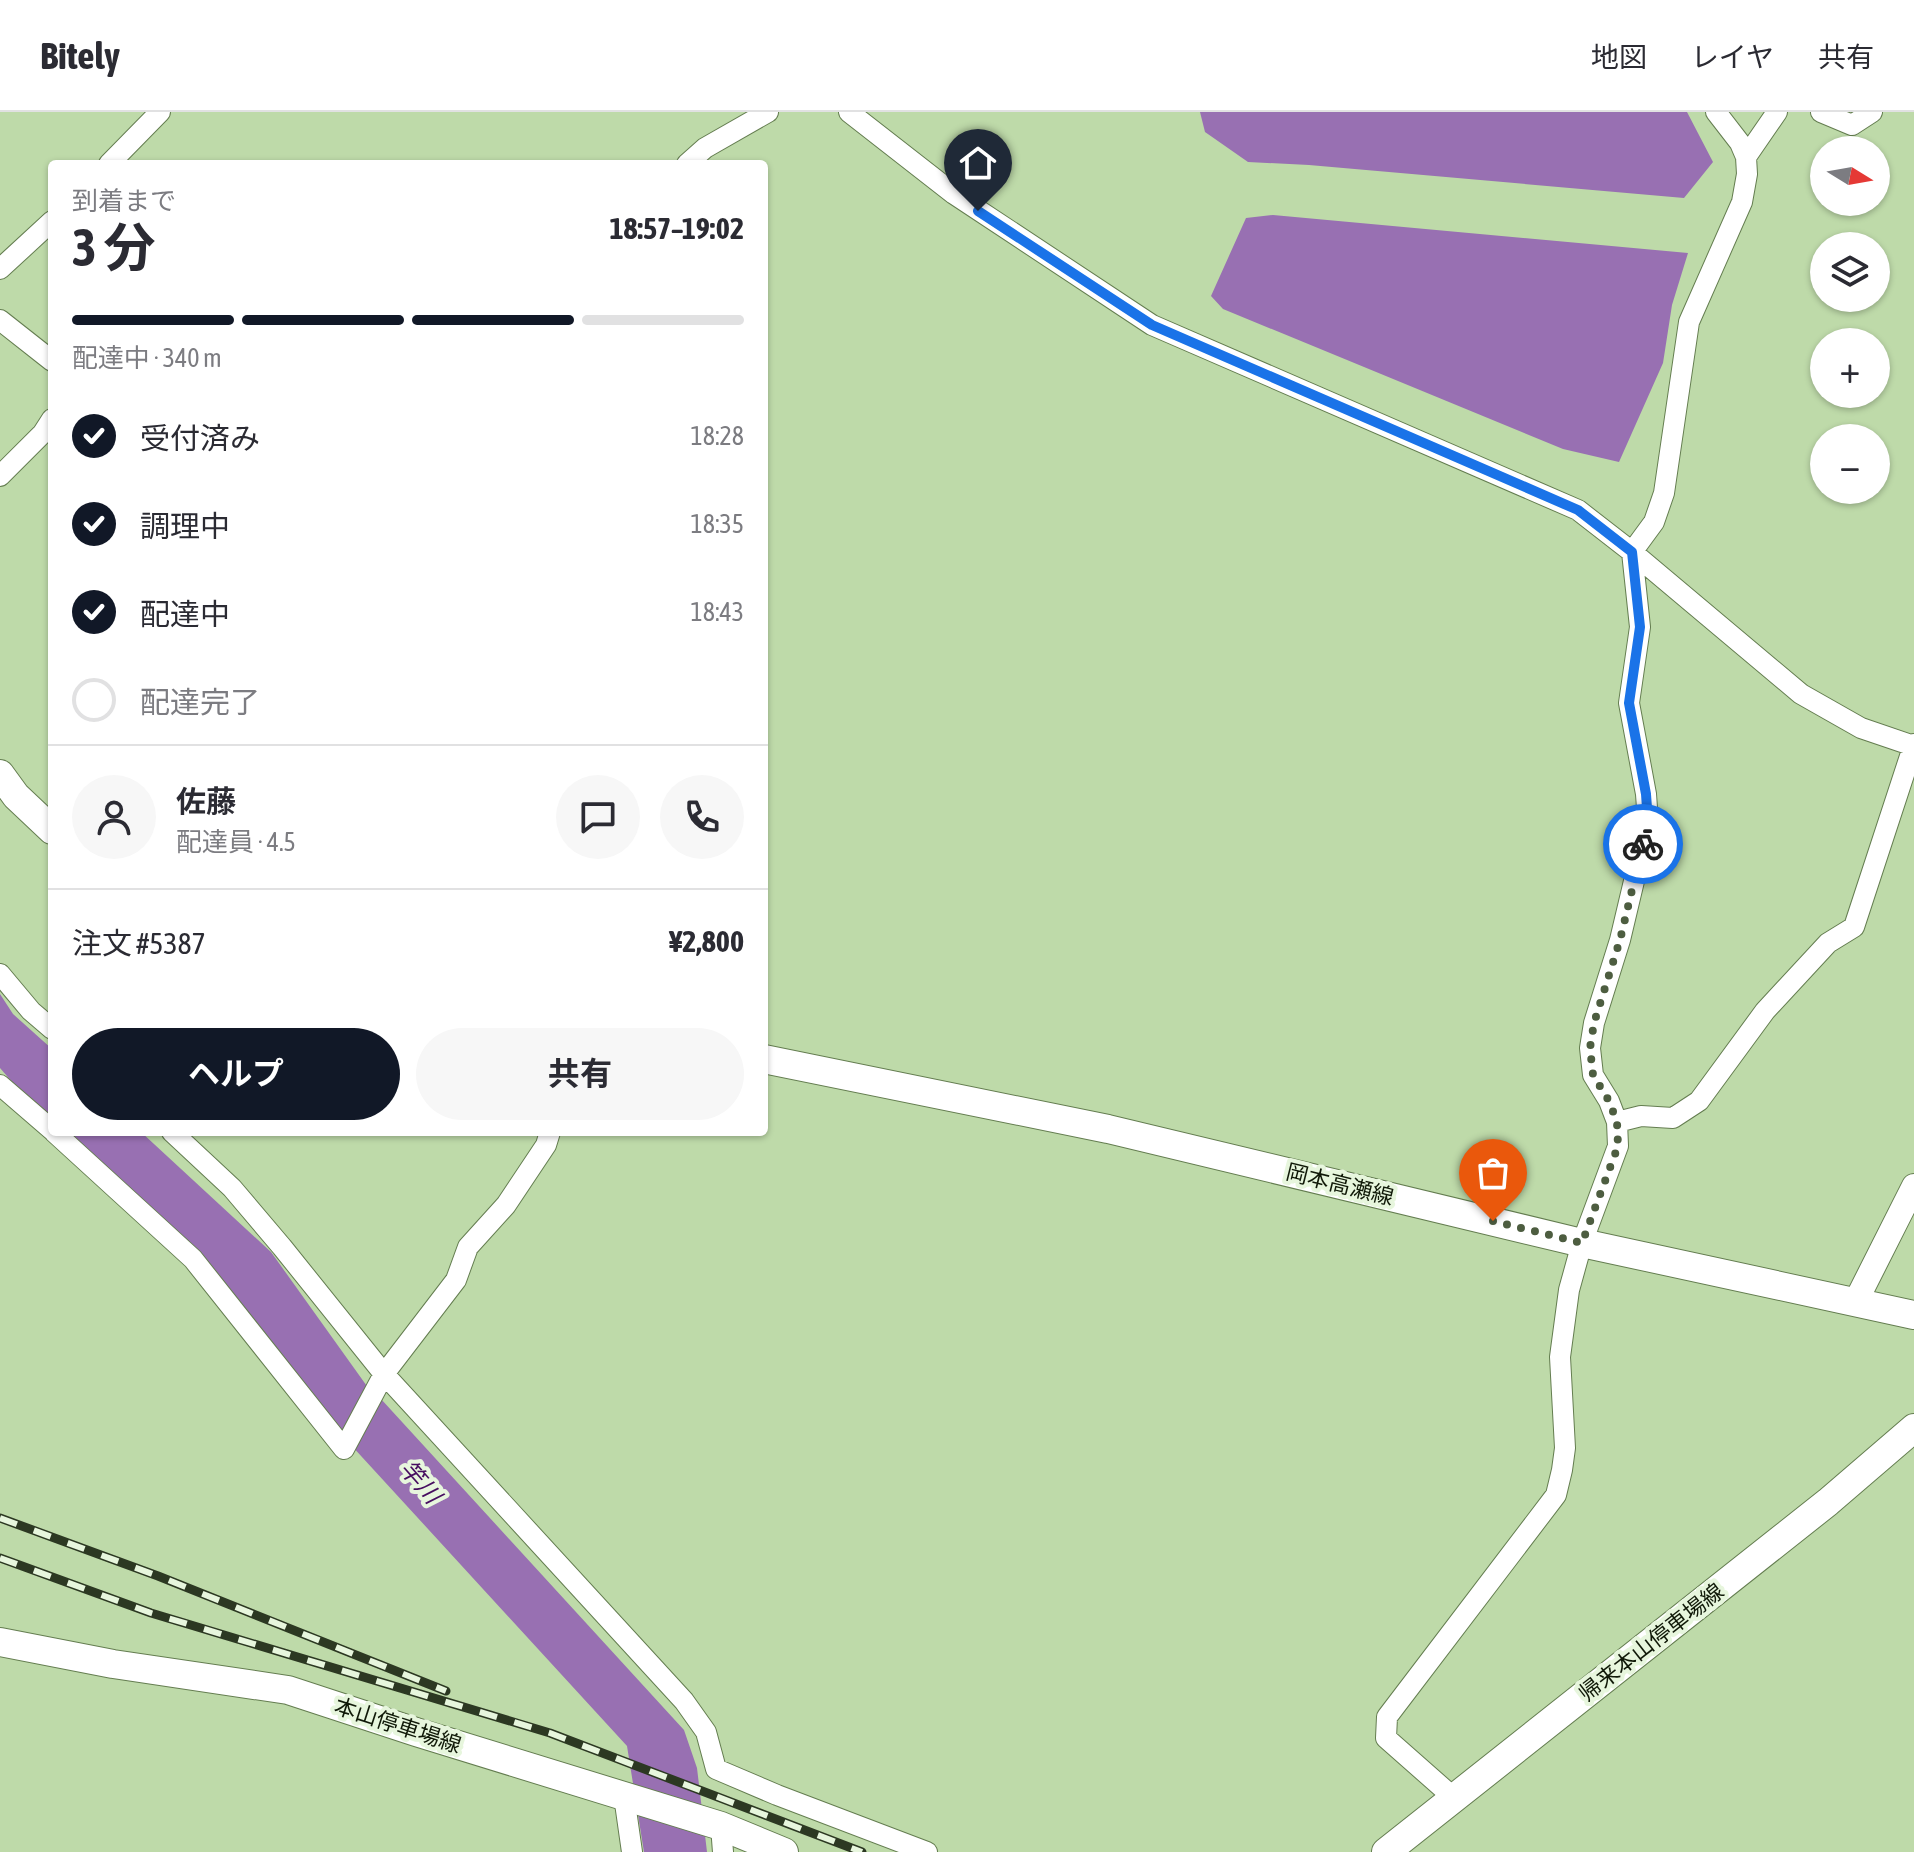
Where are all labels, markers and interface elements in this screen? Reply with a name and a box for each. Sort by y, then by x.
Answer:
text: Bitely [40,34,120,77]
text: 地図 [1591,41,1647,73]
text: レイヤ [1691,41,1774,73]
text: 共有 [1818,41,1874,73]
pin [944,129,1012,211]
north arrow [1810,136,1890,216]
map controls [1810,136,1890,504]
icon: home [956,141,1000,185]
text: 到着まで [72,186,176,216]
text: 18:57–19:02 [609,211,744,245]
text: 3 分 [72,217,156,277]
button: layers [1810,232,1890,312]
button: + [1810,328,1890,408]
text: 配達中 · 340 m [72,343,222,373]
icon: check [72,414,116,458]
text: 受付済み [140,421,260,455]
text: 18:28 [690,421,744,451]
button: − [1810,424,1890,504]
icon: check [72,502,116,546]
text: 調理中 [140,509,230,543]
text: 18:35 [690,509,744,539]
icon: check [72,590,116,634]
text: 配達中 [140,597,230,631]
text: 18:43 [690,597,744,627]
text: 配達完了 [140,685,260,719]
button: person [72,775,156,859]
button: chat [556,775,640,859]
button: phone [660,775,744,859]
text: 佐藤 [176,784,236,818]
courier [1603,804,1683,884]
icon: bike [1621,822,1665,866]
text: 配達員 · 4.5 [176,827,296,857]
text: ¥2,800 [669,924,744,958]
text: 注文 #5387 [72,926,206,960]
button: ヘルプ [72,1028,400,1120]
button: 共有 [416,1028,744,1120]
pin [1459,1139,1527,1221]
icon: bag [1471,1151,1515,1195]
street label: 岡本高瀬線 [1283,1158,1397,1210]
water label: 竿川 [394,1455,448,1511]
street label: 帰来本山停車場線 [1574,1578,1728,1706]
street label: 本山停車場線 [331,1692,465,1758]

